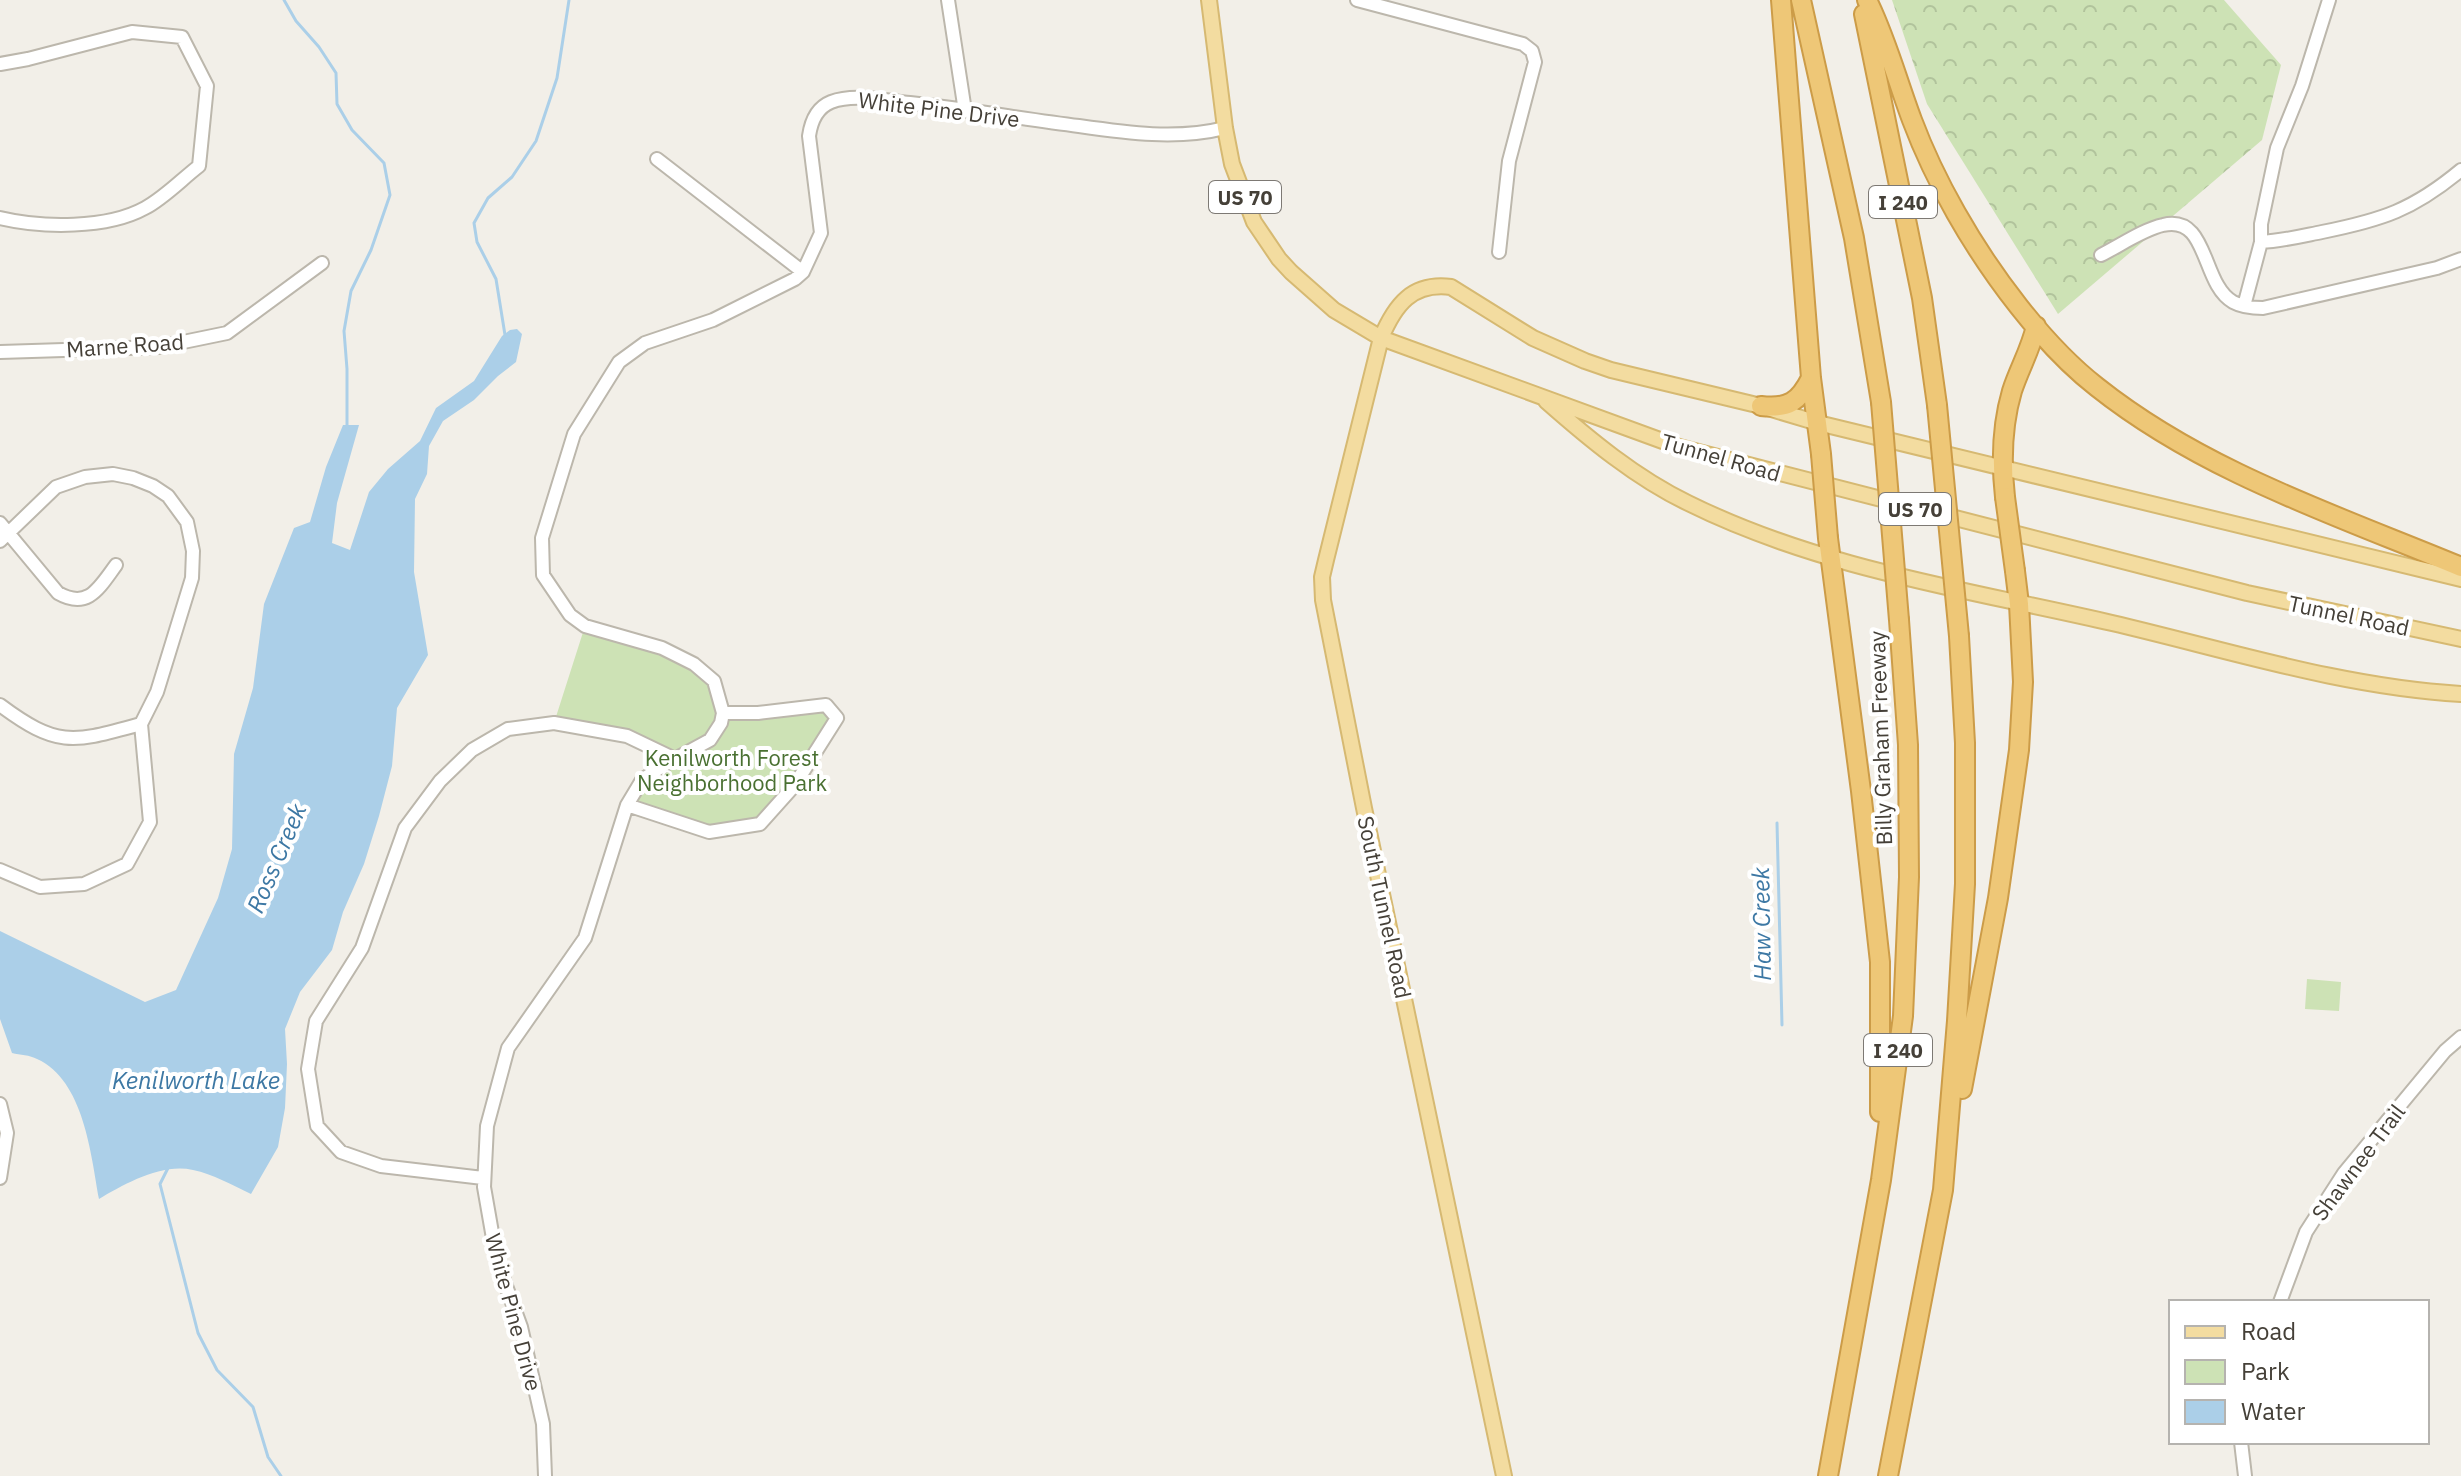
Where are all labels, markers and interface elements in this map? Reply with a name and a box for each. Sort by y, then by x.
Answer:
street label: White Pine Drive [857,85,1021,133]
road number: US 70 [1209,181,1281,213]
road number: I 240 [1869,186,1937,218]
street label: Marne Road [65,326,185,364]
street label: Tunnel Road [1658,426,1784,488]
road number: US 70 [1879,493,1951,525]
street label: Tunnel Road [2286,588,2412,642]
street label: Billy Graham Freeway [1862,630,1898,846]
park label: Kenilworth Forest Neighborhood Park [637,743,827,797]
water label: Ross Creek [239,798,314,917]
street label: South Tunnel Road [1351,813,1419,1001]
water label: Haw Creek [1744,866,1778,981]
road number: I 240 [1864,1034,1932,1066]
water label: Kenilworth Lake [112,1064,280,1096]
street label: Shawnee Trail [2305,1098,2411,1226]
street label: White Pine Drive [479,1230,549,1394]
legend [2169,1300,2429,1444]
text: Road [2241,1315,2296,1347]
text: Park [2241,1355,2290,1387]
text: Water [2241,1395,2305,1427]

